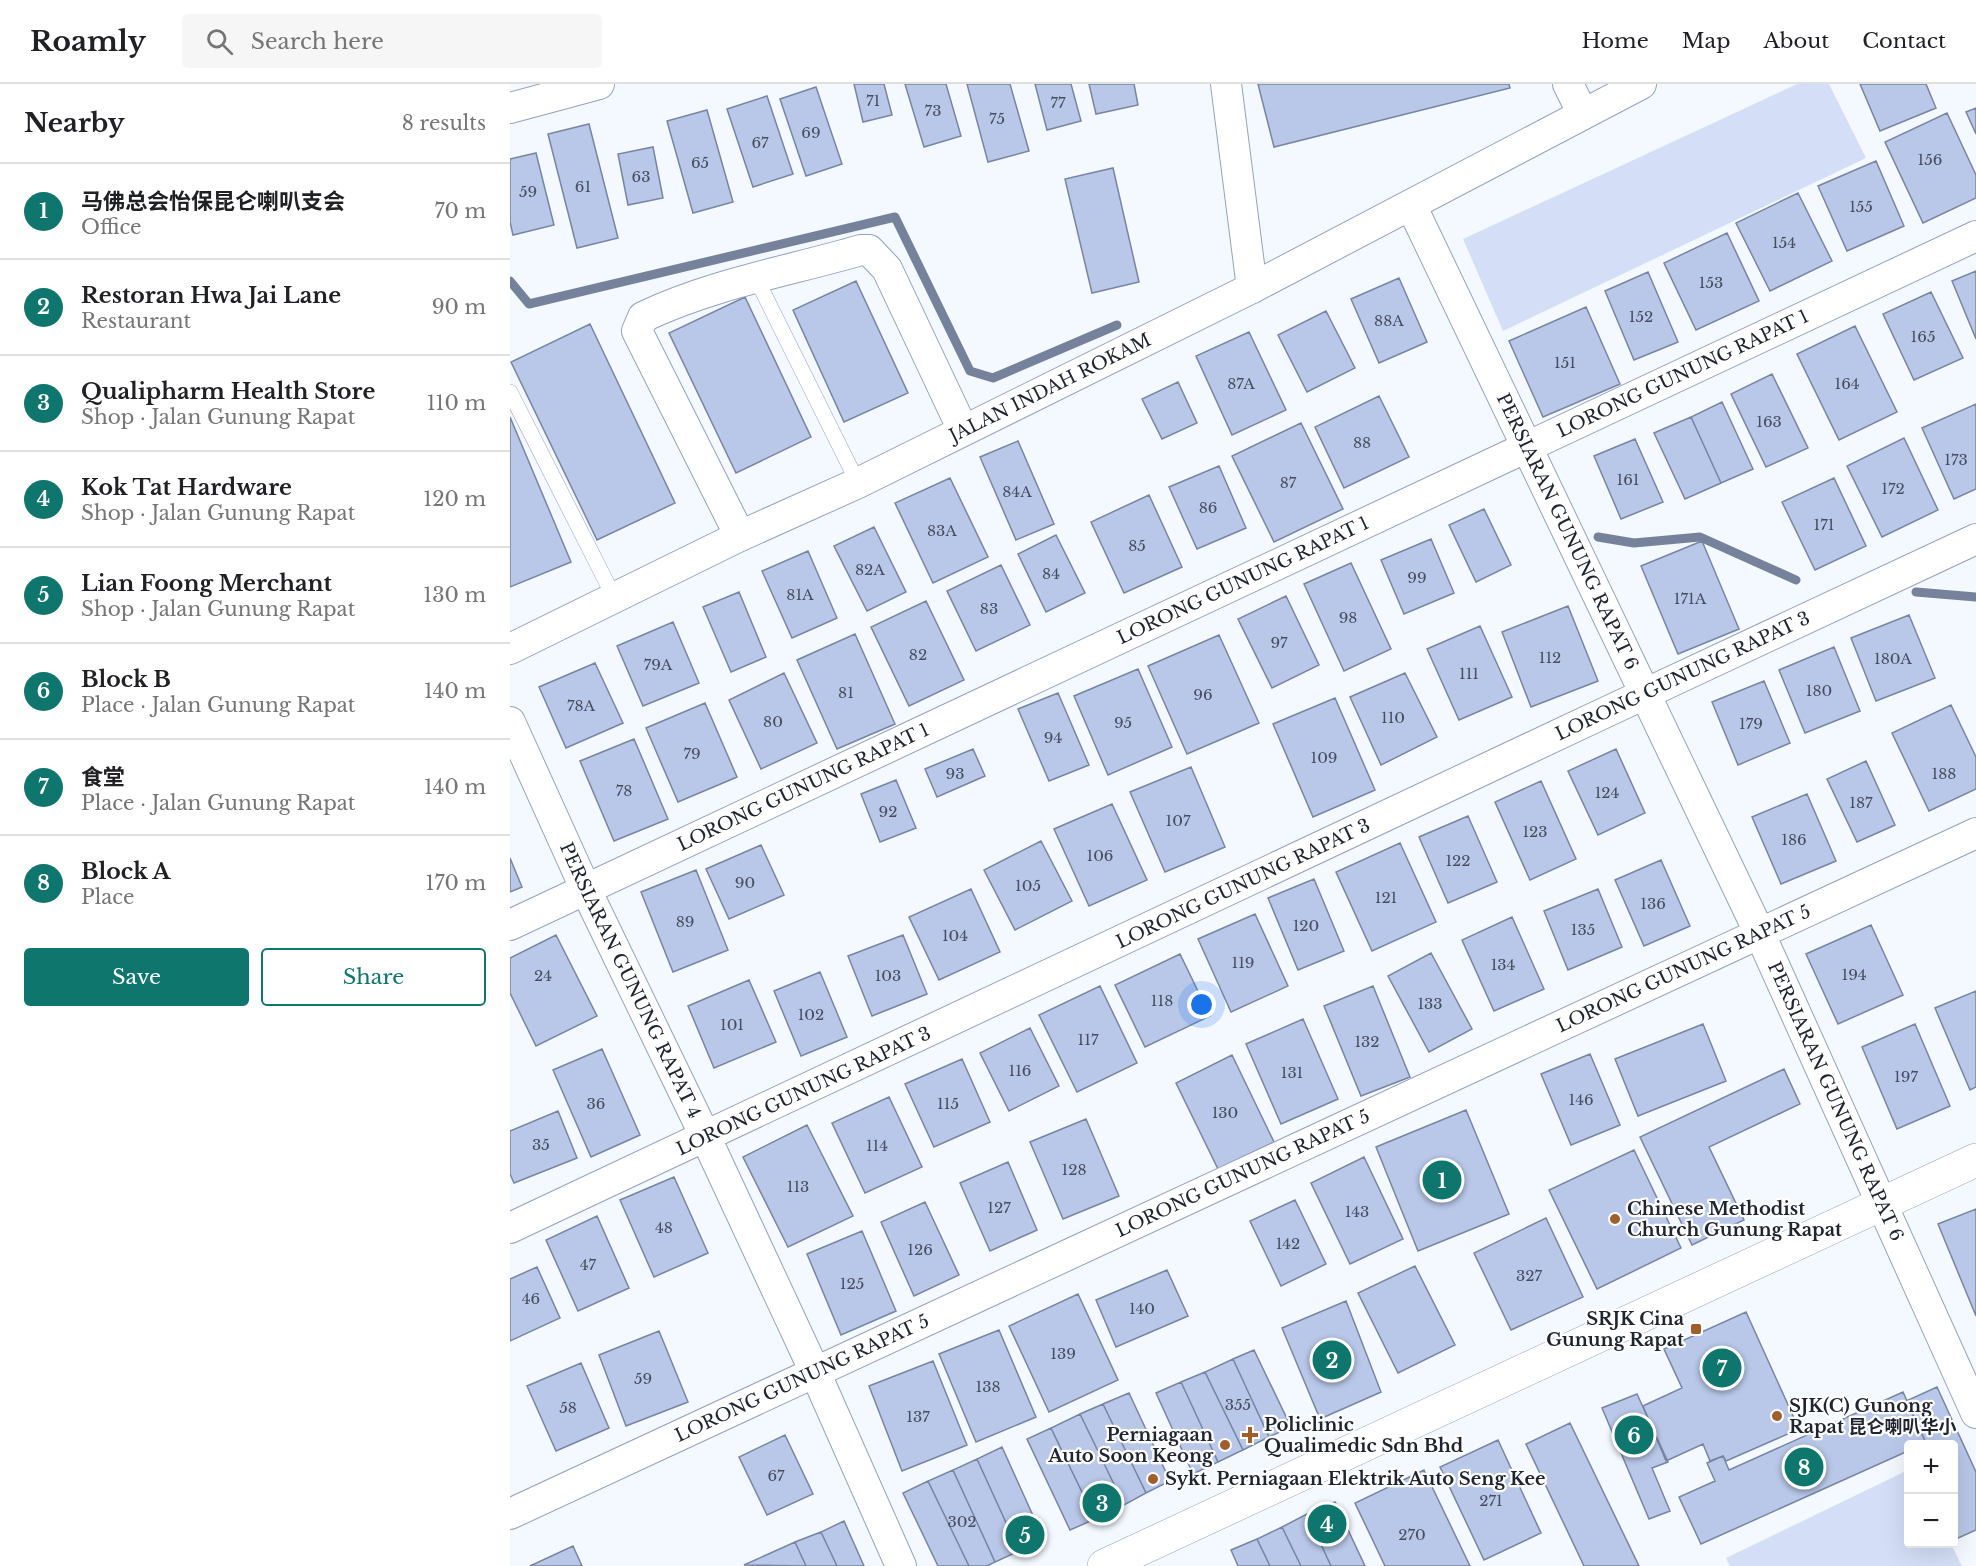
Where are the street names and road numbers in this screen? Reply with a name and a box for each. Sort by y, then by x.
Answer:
street label: LORONG GUNUNG RAPAT 1 [1554,305,1812,442]
street label: JALAN INDAH ROKAM [944,329,1155,448]
street label: PERSIARAN GUNUNG RAPAT 6 [1492,390,1643,673]
street label: LORONG GUNUNG RAPAT 1 [1114,512,1372,649]
street label: LORONG GUNUNG RAPAT 3 [1552,607,1813,745]
street label: LORONG GUNUNG RAPAT 1 [674,719,933,856]
street label: LORONG GUNUNG RAPAT 3 [1113,814,1374,953]
street label: PERSIARAN GUNUNG RAPAT 4 [555,839,706,1122]
street label: LORONG GUNUNG RAPAT 5 [1553,900,1814,1037]
street label: PERSIARAN GUNUNG RAPAT 6 [1763,958,1908,1245]
street label: LORONG GUNUNG RAPAT 3 [673,1022,934,1160]
street label: LORONG GUNUNG RAPAT 5 [1112,1105,1373,1242]
street label: LORONG GUNUNG RAPAT 5 [672,1310,933,1447]

